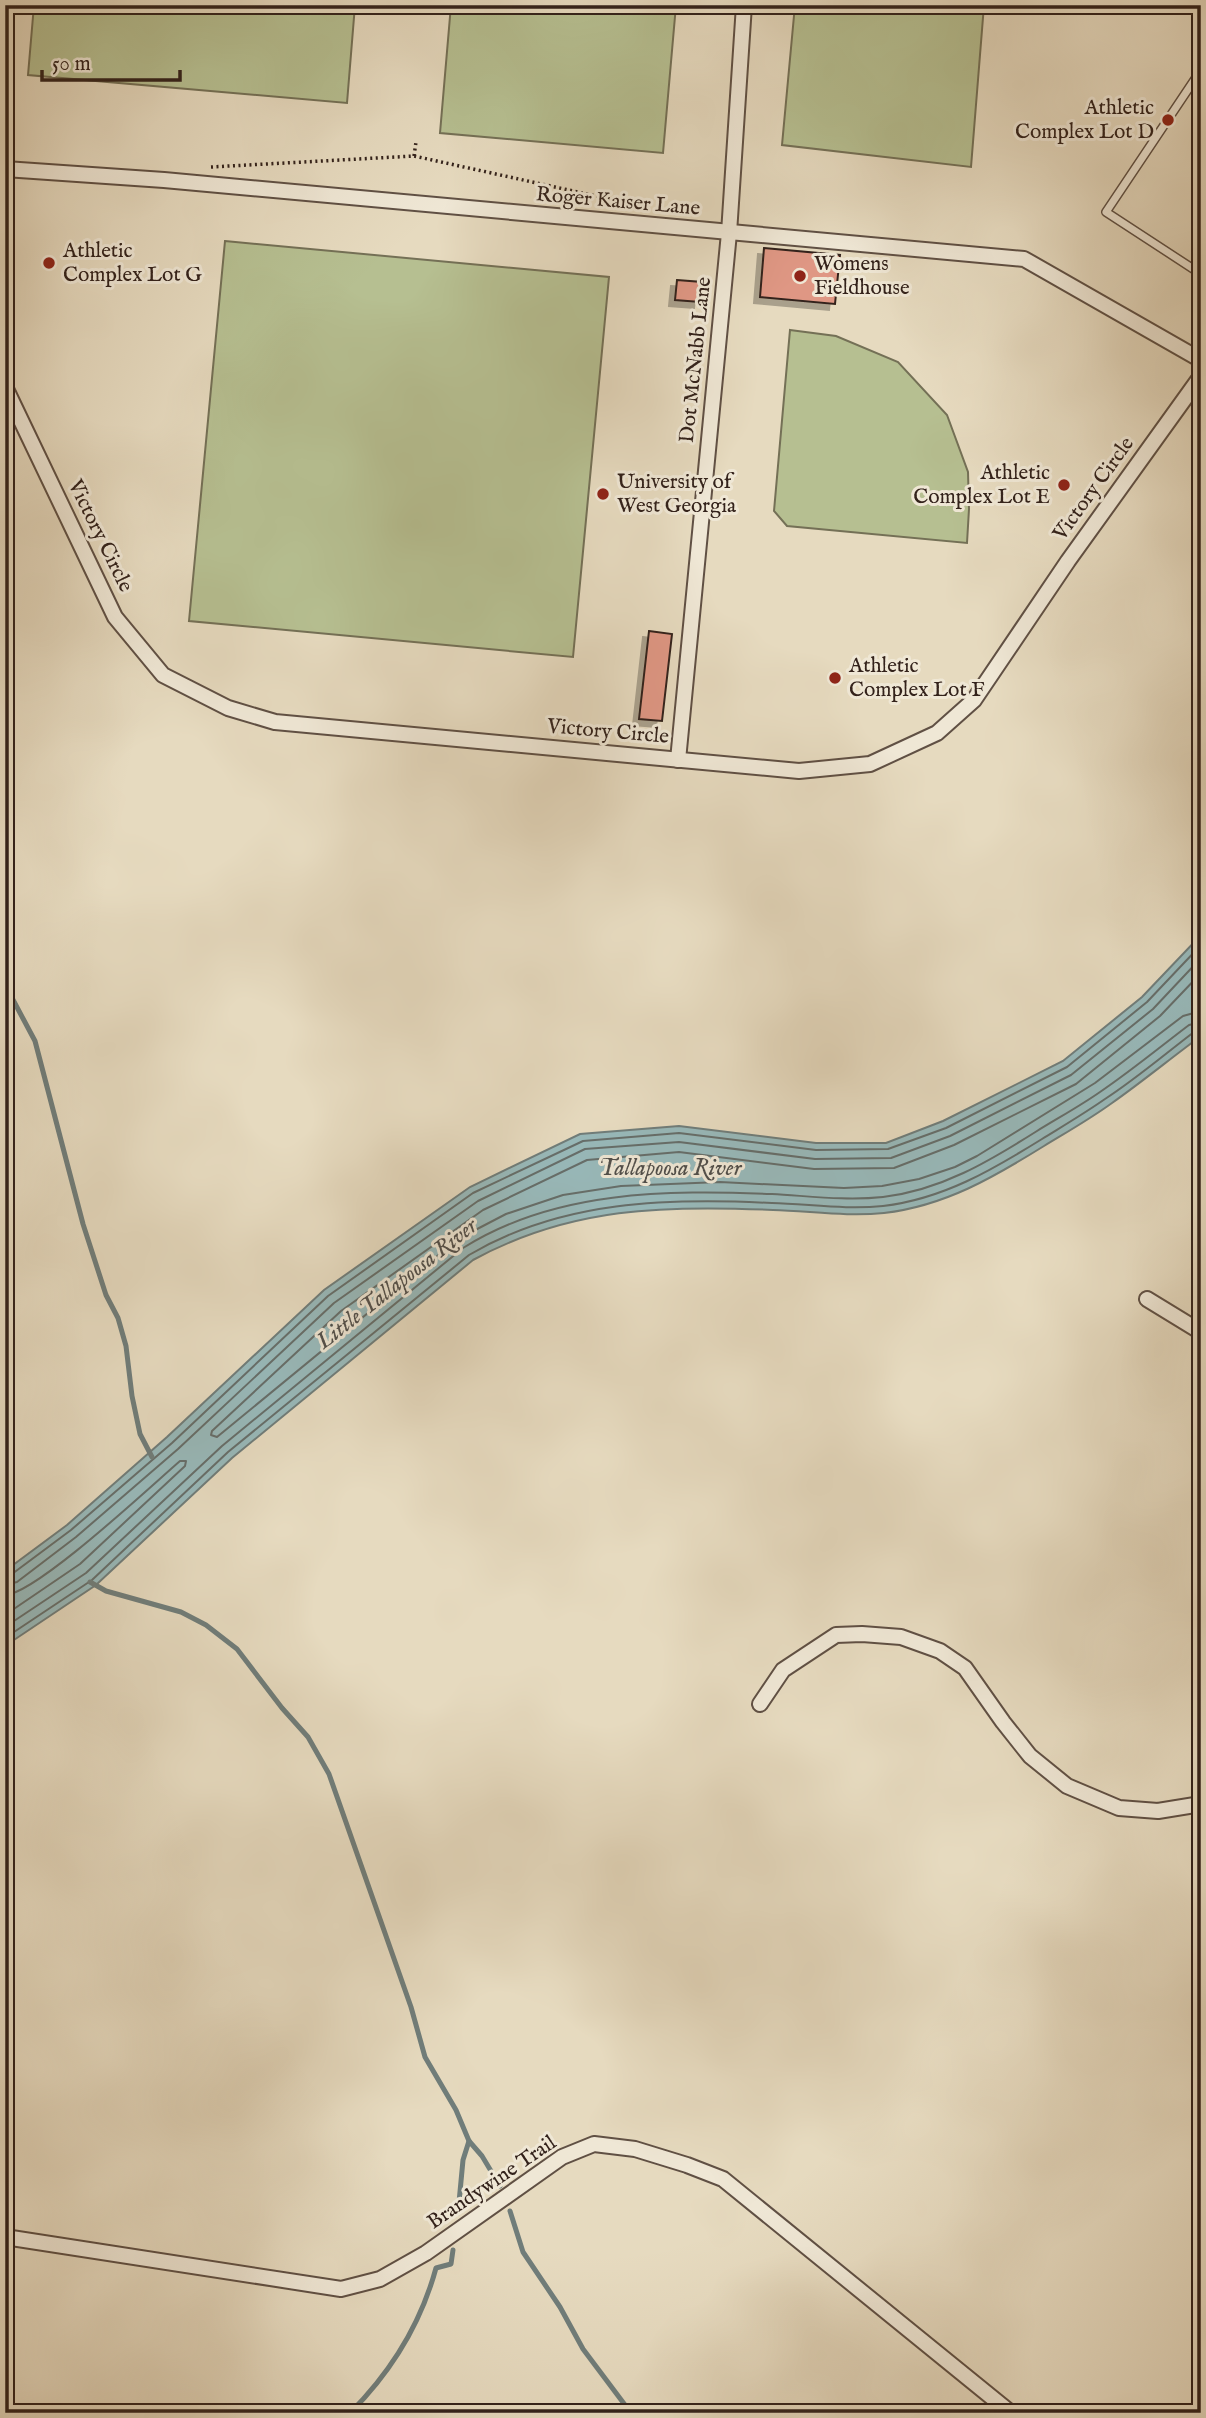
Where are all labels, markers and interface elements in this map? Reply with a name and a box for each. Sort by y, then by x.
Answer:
scale bar [42,38,180,82]
text: 50 m [52,51,91,78]
place label: Athletic Complex Lot D [1015,95,1154,146]
marker: Athletic Complex Lot D [1160,112,1176,128]
street label: Roger Kaiser Lane [535,181,701,223]
place label: Athletic Complex Lot G [62,238,202,289]
place label: Womens Fieldhouse [814,251,910,302]
marker: Athletic Complex Lot G [41,255,57,271]
marker: Womens Fieldhouse [792,268,808,284]
street label: Dot McNabb Lane [674,275,718,444]
street label: Victory Circle [1047,431,1141,547]
place label: Athletic Complex Lot E [913,460,1050,511]
place label: University of West Georgia [617,469,737,520]
street label: Victory Circle [61,474,139,597]
marker: Athletic Complex Lot E [1056,477,1072,493]
marker: University of West Georgia [595,486,611,502]
place label: Athletic Complex Lot F [848,653,985,704]
marker: Athletic Complex Lot F [827,670,843,686]
street label: Victory Circle [545,713,670,751]
water label: Tallapoosa River [599,1154,742,1183]
water label: Little Tallapoosa River [310,1211,484,1357]
street label: Brandywine Trail [422,2130,562,2236]

